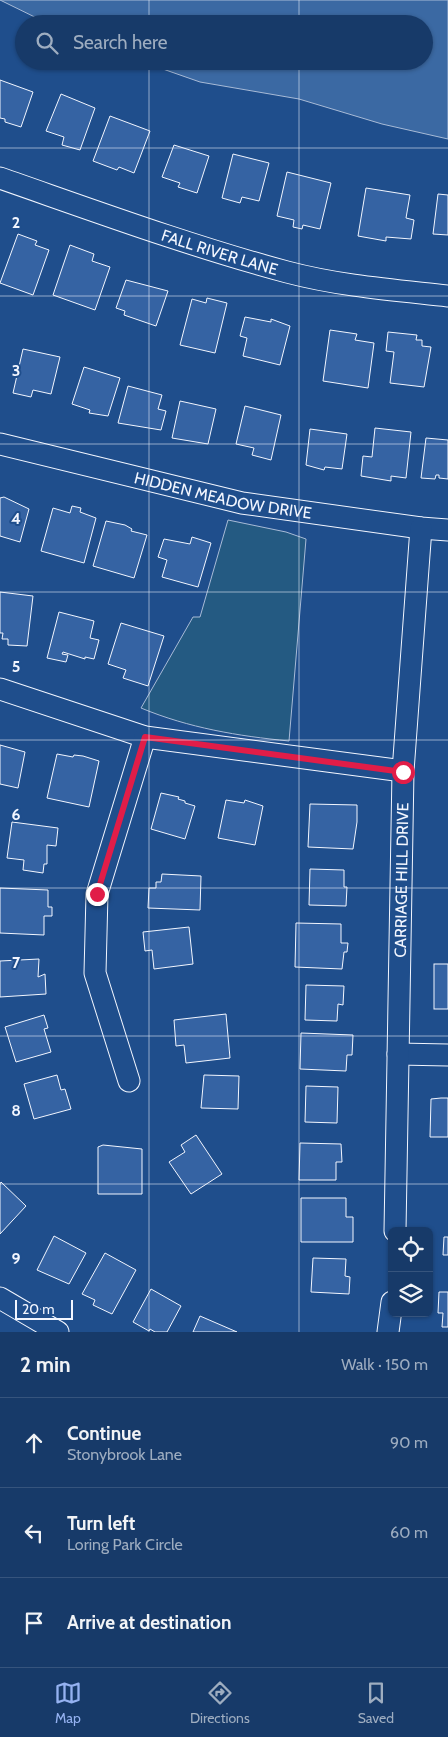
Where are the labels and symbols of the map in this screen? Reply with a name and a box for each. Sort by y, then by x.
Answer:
text: 2 [12,213,20,232]
street label: FALL RIVER LANE [159,225,280,279]
text: 3 [12,361,20,380]
street label: HIDDEN MEADOW DRIVE [132,468,313,522]
text: 4 [11,509,21,528]
text: 5 [12,657,20,676]
route start [392,761,415,784]
street label: CARRIAGE HILL DRIVE [390,802,412,958]
text: 6 [12,805,21,824]
route end [86,883,109,906]
text: 7 [12,953,21,972]
text: 8 [11,1101,21,1120]
text: 9 [12,1249,21,1268]
scale bar [15,1297,72,1320]

